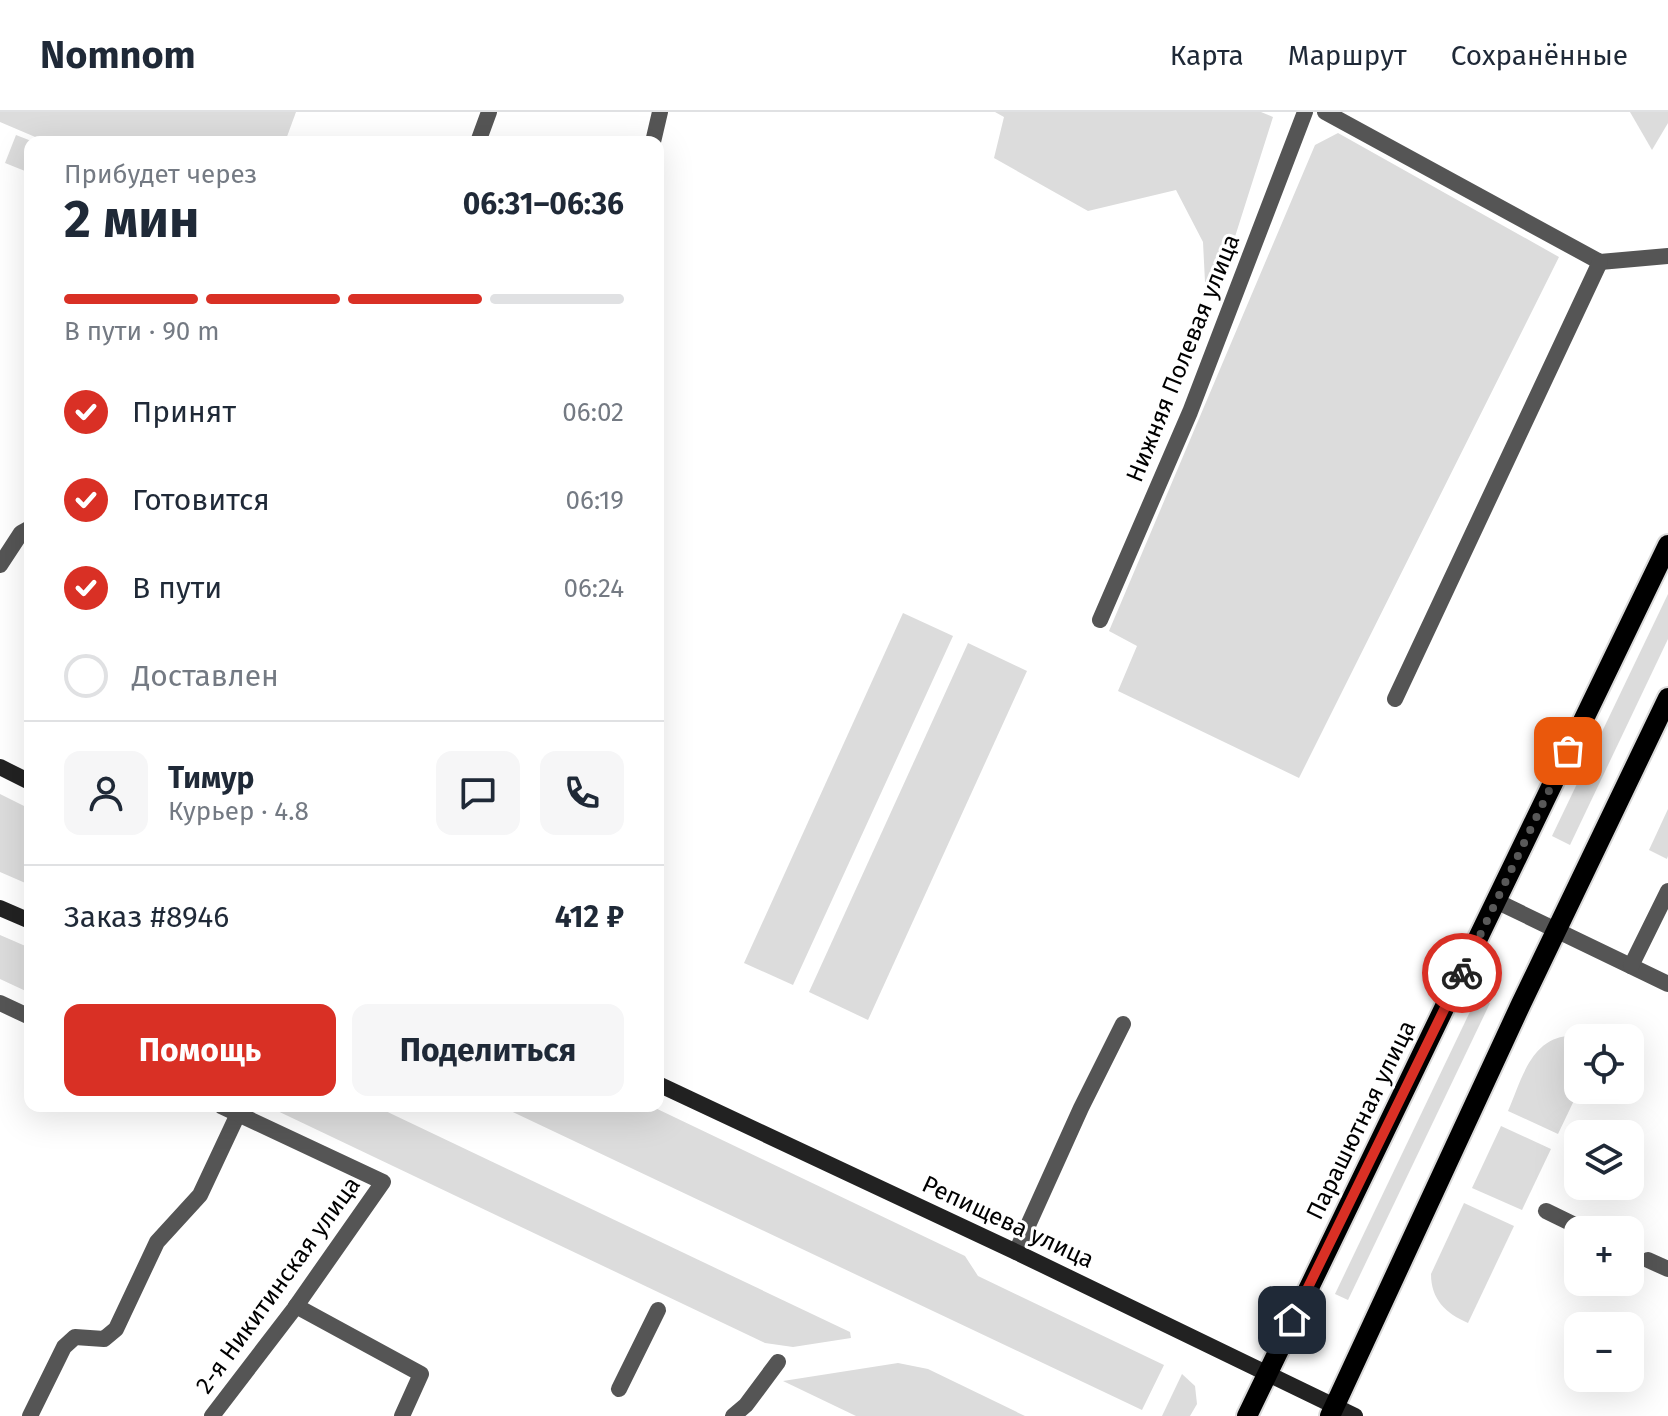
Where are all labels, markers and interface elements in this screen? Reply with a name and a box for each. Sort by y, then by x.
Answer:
text: Nomnom [40,32,196,78]
text: Карта [1170,39,1244,72]
text: Маршрут [1288,39,1407,72]
text: Сохранённые [1451,39,1628,72]
text: Прибудет через [64,159,257,190]
text: 06:31–06:36 [463,186,624,222]
text: 2 мин [64,188,199,251]
street label: Нижняя Полевая улица [1120,230,1246,486]
text: В пути · 90 m [64,316,220,347]
icon: check [64,390,108,434]
text: Принят [132,394,236,430]
text: 06:02 [562,397,624,428]
icon: check [64,478,108,522]
text: Готовится [132,482,270,518]
text: 06:19 [566,485,624,516]
icon: check [64,566,108,610]
text: В пути [132,570,222,606]
text: 06:24 [563,573,624,604]
text: Доставлен [132,658,279,694]
pin [1534,717,1602,785]
icon: bag [1546,729,1590,773]
button: person [64,751,148,835]
button: chat [436,751,520,835]
button: phone [540,751,624,835]
text: Тимур [168,760,254,796]
text: Курьер · 4.8 [168,796,309,827]
text: Заказ #8946 [64,899,229,935]
text: 412 ₽ [555,899,624,935]
courier [1422,933,1502,1013]
icon: bike [1440,951,1484,995]
button: Помощь [64,1004,336,1096]
button: Поделиться [352,1004,624,1096]
street label: Парашютная улица [1301,1016,1421,1224]
map controls [1564,1024,1644,1392]
button: locate [1564,1024,1644,1104]
button: layers [1564,1120,1644,1200]
street label: Репищева улица [918,1170,1098,1274]
street label: 2-я Никитинская улица [190,1171,366,1399]
button: + [1564,1216,1644,1296]
pin [1258,1286,1326,1354]
icon: home [1270,1298,1314,1342]
button: − [1564,1312,1644,1392]

